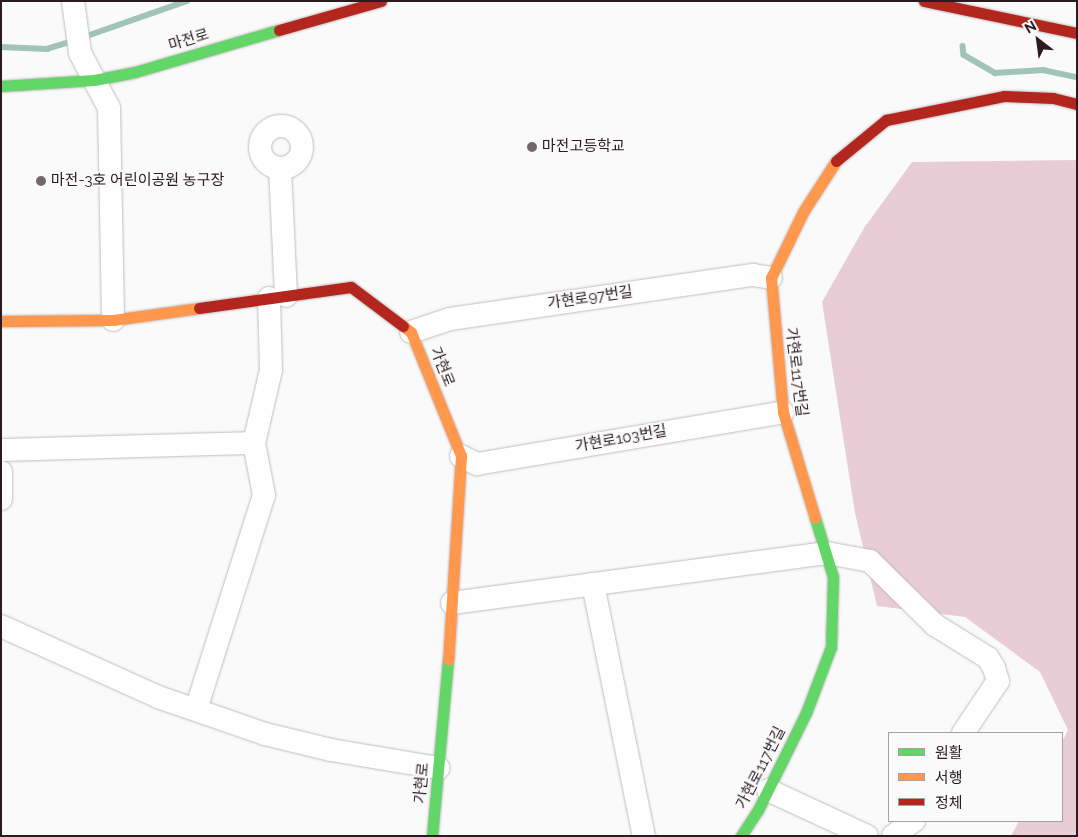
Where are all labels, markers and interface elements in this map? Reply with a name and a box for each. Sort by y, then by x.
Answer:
north arrow [1013,15,1063,65]
text: N [1022,17,1039,37]
street label: 마전로 [167,25,211,55]
place label: 마전고등학교 [542,138,625,156]
marker: 마전고등학교 [526,141,538,153]
place label: 마전-3호 어린이공원 농구장 [51,172,224,190]
marker: 마전-3호 어린이공원 농구장 [35,175,47,187]
street label: 가현로97번길 [546,283,634,313]
street label: 가현로117번길 [782,326,810,418]
street label: 가현로 [426,344,458,390]
street label: 가현로103번길 [574,422,668,456]
street label: 가현로117번길 [733,724,789,812]
legend [888,732,1063,822]
text: 원활 [935,744,963,762]
street label: 가현로 [411,762,433,804]
text: 서행 [935,769,963,787]
text: 정체 [935,794,963,812]

